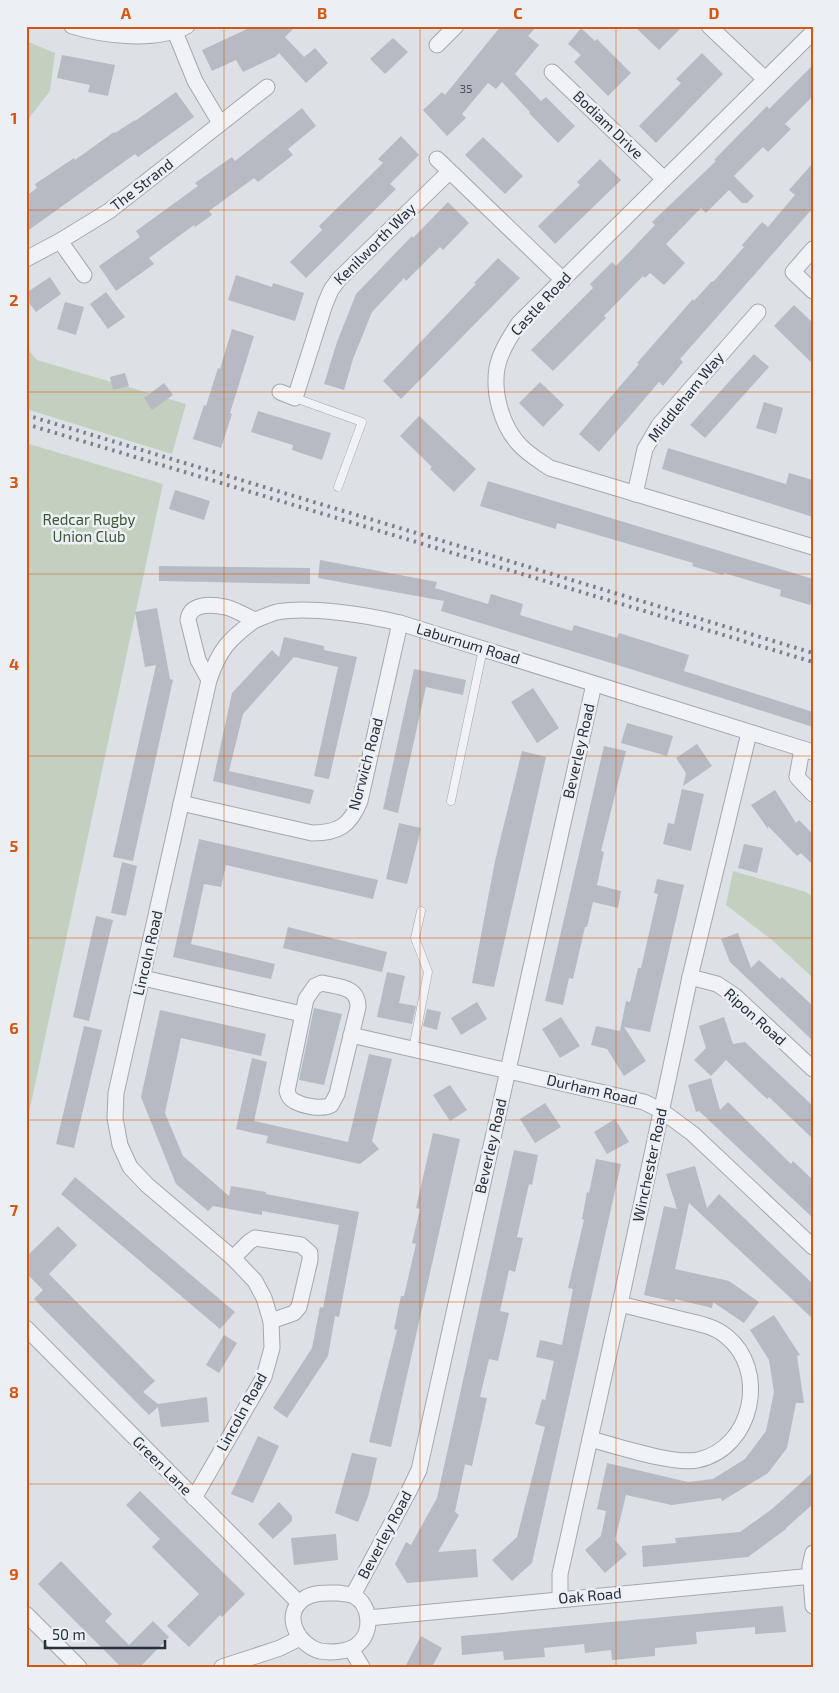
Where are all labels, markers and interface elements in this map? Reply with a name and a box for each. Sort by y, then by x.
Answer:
text: A [121,3,132,22]
text: B [317,3,327,22]
text: C [513,3,523,22]
text: D [709,3,720,22]
house number: 35 [459,81,473,95]
street label: Bodiam Drive [570,86,647,162]
text: 1 [11,108,17,127]
street label: The Strand [107,154,176,214]
street label: Kenilworth Way [330,199,419,288]
street label: Castle Road [506,268,574,339]
text: 2 [9,290,19,309]
street label: Middleham Way [644,348,727,445]
text: 3 [9,472,19,491]
park label: Redcar Rugby Union Club [42,510,136,545]
street label: Laburnum Road [414,619,522,667]
text: 4 [9,654,19,673]
street label: Beverley Road [558,701,598,800]
street label: Norwich Road [344,715,386,812]
text: 5 [10,836,19,855]
street label: Lincoln Road [128,908,166,997]
street label: Ripon Road [721,984,790,1049]
text: 6 [9,1018,19,1037]
street label: Durham Road [545,1070,639,1108]
street label: Beverley Road [470,1096,510,1195]
street label: Winchester Road [628,1106,670,1223]
text: 7 [10,1200,19,1219]
street label: Lincoln Road [212,1369,270,1454]
text: 8 [9,1382,19,1401]
street label: Green Lane [129,1432,196,1499]
street label: Beverley Road [353,1487,415,1582]
text: 9 [9,1564,19,1583]
street label: Oak Road [557,1583,622,1607]
scale bar [45,1618,165,1650]
text: 50 m [52,1625,86,1643]

